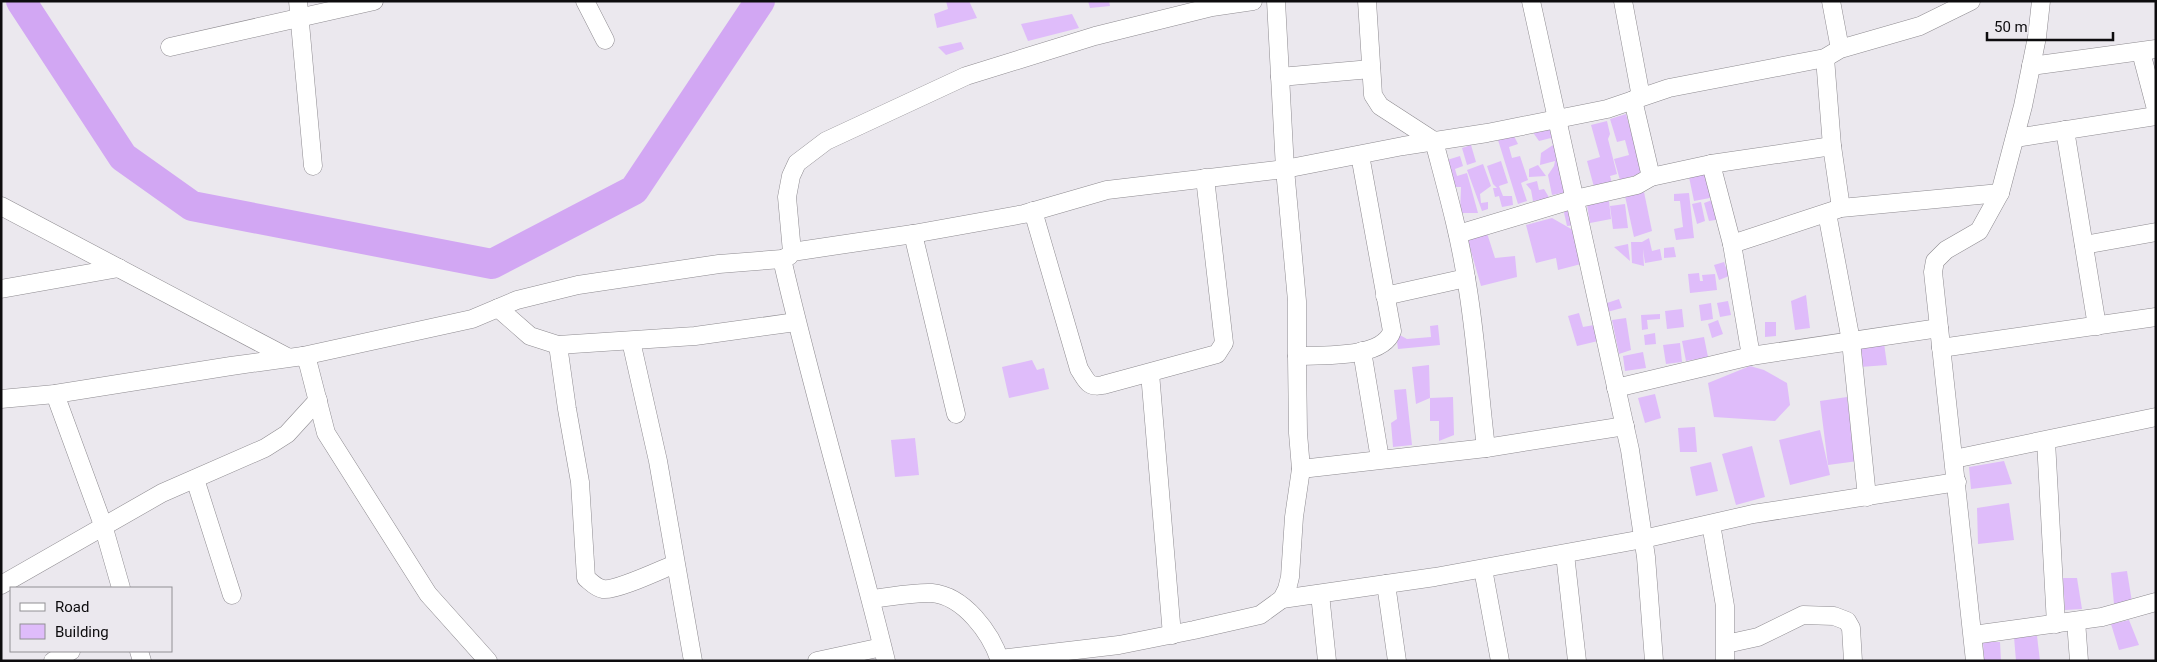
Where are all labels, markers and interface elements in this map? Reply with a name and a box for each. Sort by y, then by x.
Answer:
scale bar [1987,10,2113,42]
text: 50 m [1994,18,2028,36]
legend [10,587,172,652]
text: Road [55,598,89,616]
text: Building [55,623,109,641]

